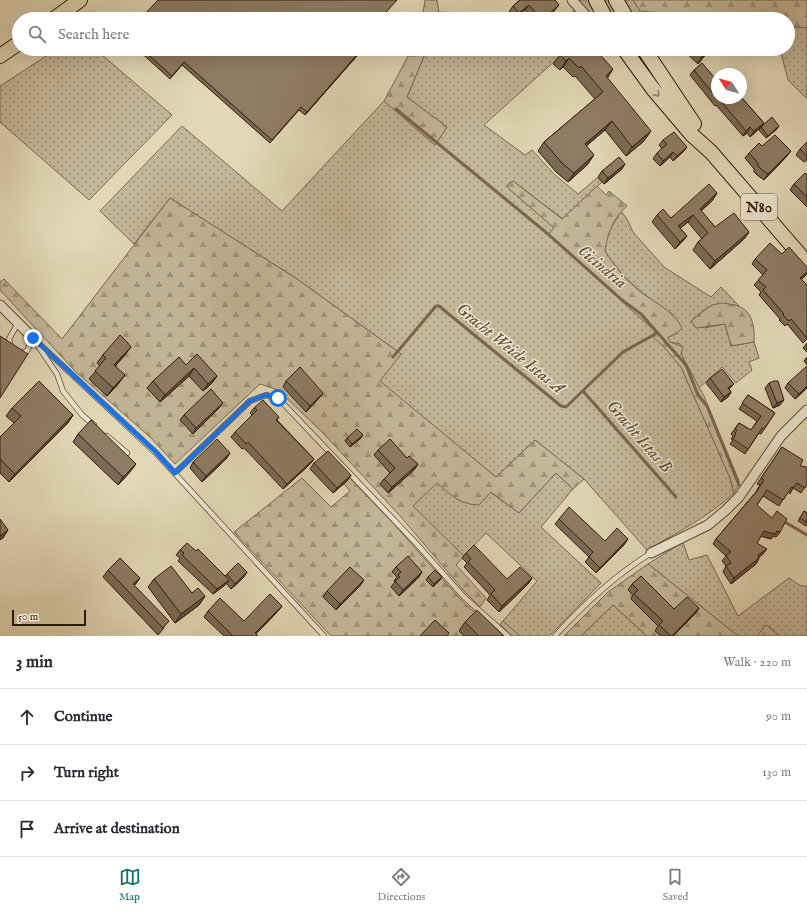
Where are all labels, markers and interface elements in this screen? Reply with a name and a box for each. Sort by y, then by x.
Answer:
search box [12,12,795,56]
icon: search [26,23,48,45]
text: Search here [58,25,129,44]
north arrow [711,68,747,104]
one-way arrow [653,89,660,97]
road number: N80 [741,194,777,220]
water label: Cicindria [573,241,631,294]
water label: Gracht Weide Istas A [451,299,569,400]
route end [24,329,42,347]
route start [269,389,287,407]
water label: Gracht Istas B [601,396,677,478]
scale bar [12,608,86,627]
text: 50 m [18,610,38,624]
text: 3 min [16,652,53,673]
text: Walk · 220 m [723,654,791,671]
icon: ahead [16,706,38,728]
text: Continue [54,707,112,726]
text: 90 m [766,708,791,725]
icon: right [16,762,38,784]
text: Turn right [54,763,119,782]
text: 130 m [762,764,791,781]
icon: arrive [16,818,38,840]
text: Arrive at destination [54,819,180,838]
tab: Map [119,866,141,904]
tab: Directions [378,866,425,904]
tab: Saved [662,866,688,904]

